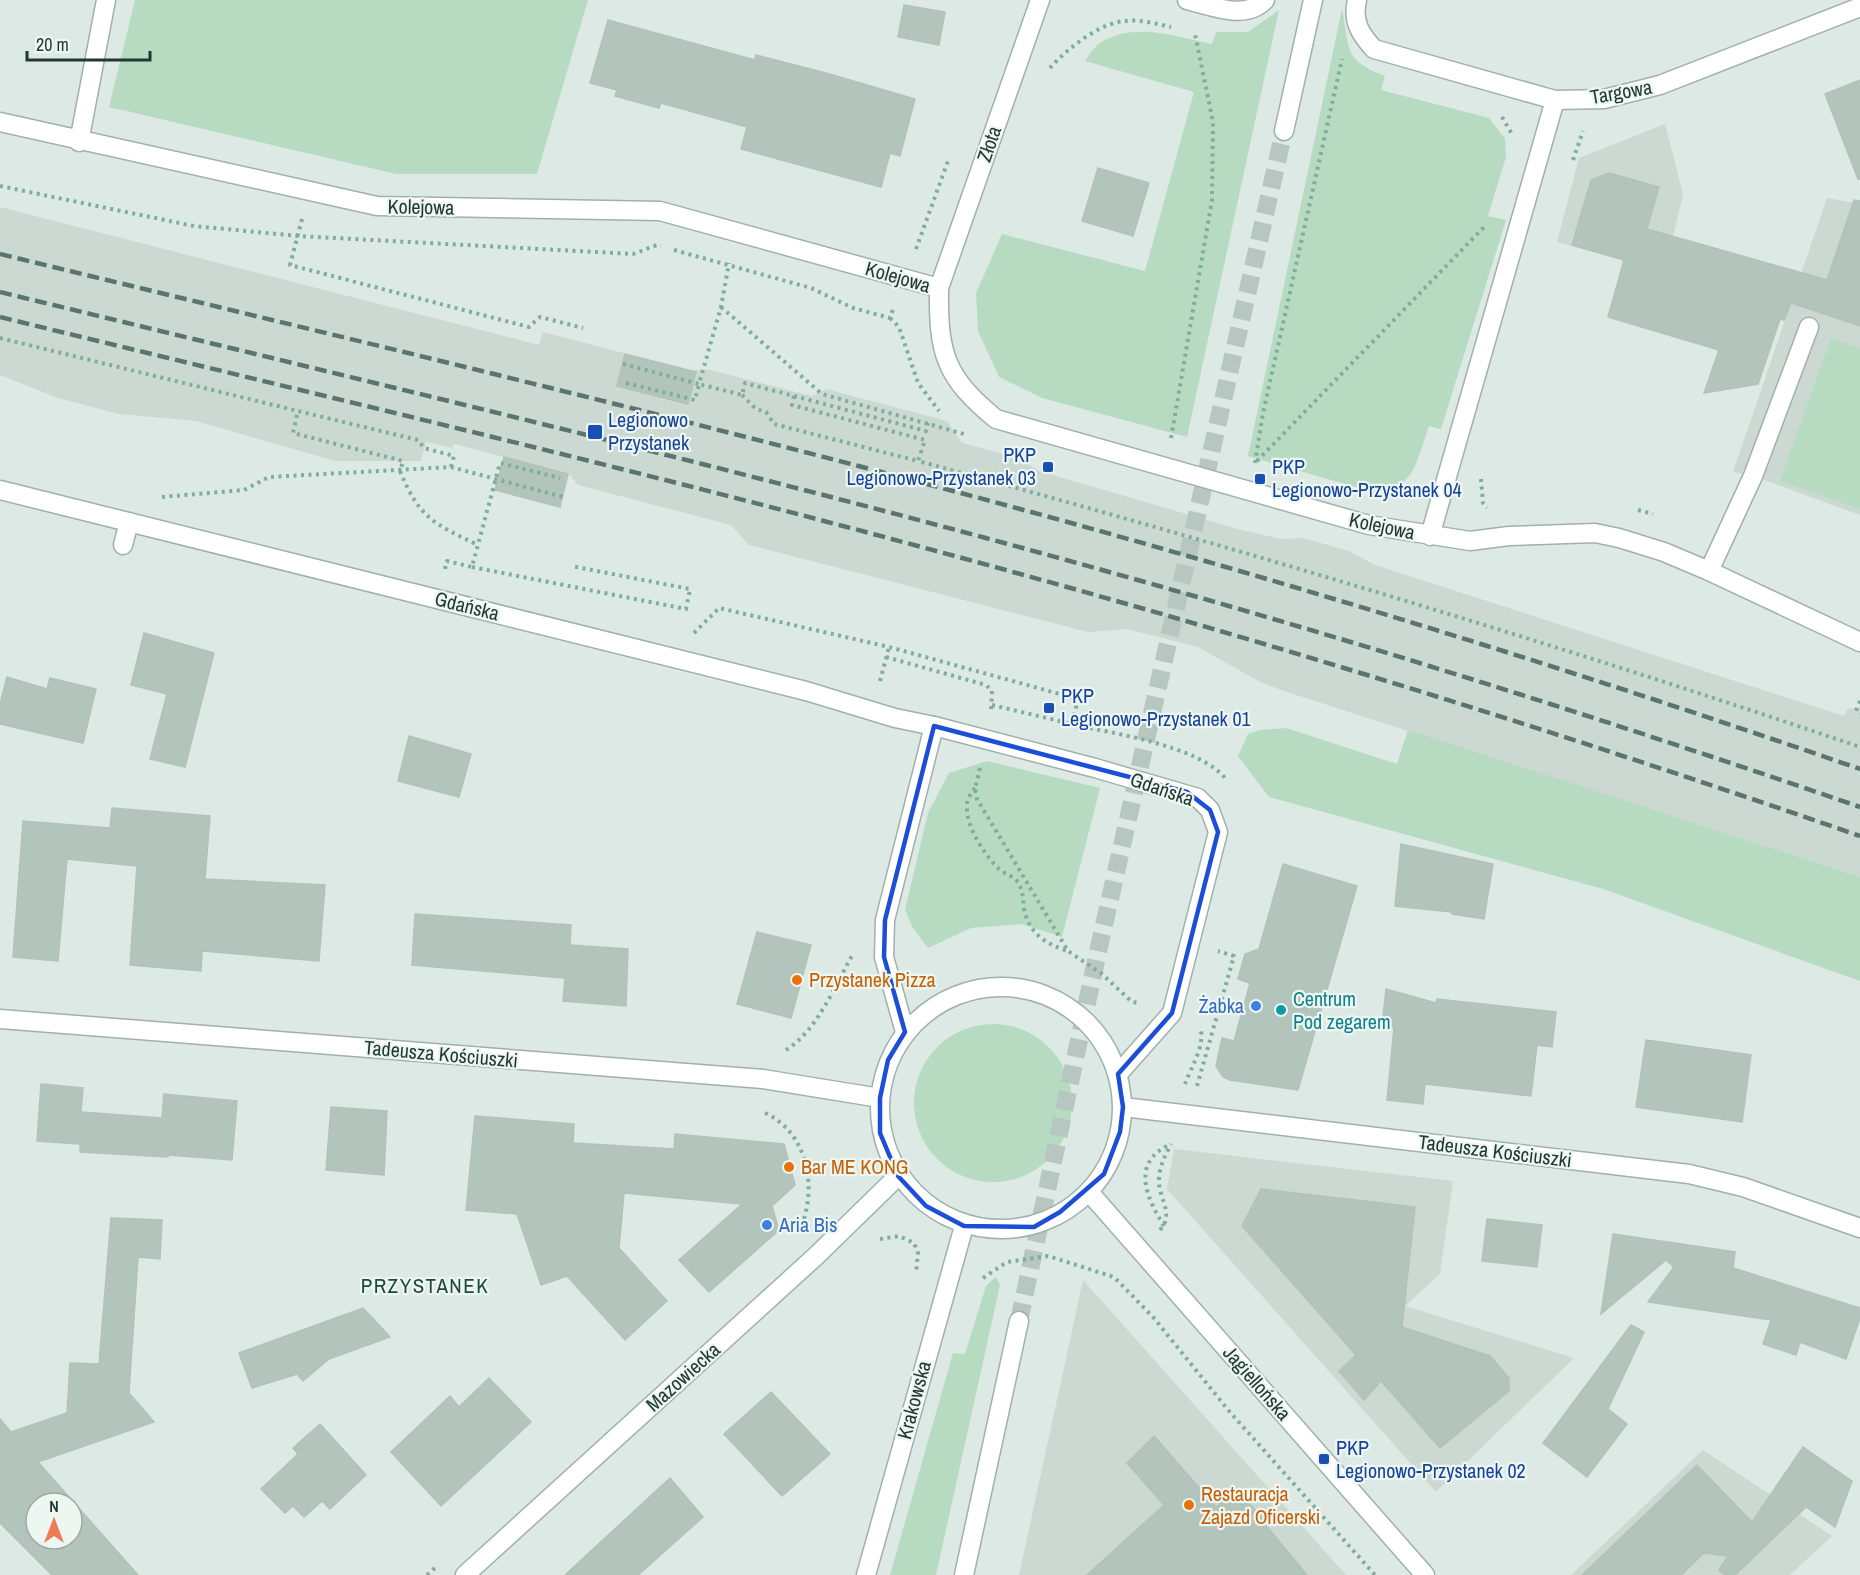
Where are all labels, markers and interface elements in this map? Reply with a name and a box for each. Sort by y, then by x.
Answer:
scale bar [27,24,150,62]
text: 20 m [36,32,69,57]
street label: Targowa [1588,73,1654,110]
street label: Złota [970,122,1007,165]
street label: Kolejowa [388,192,455,221]
street label: Kolejowa [862,254,934,299]
place label: Legionowo Przystanek [608,406,690,456]
marker: Legionowo Przystanek [586,423,604,441]
place label: PKP Legionowo-Przystanek 03 [846,441,1036,491]
place label: PKP Legionowo-Przystanek 04 [1272,453,1462,503]
marker: PKP Legionowo-Przystanek 03 [1041,460,1055,474]
marker: PKP Legionowo-Przystanek 04 [1253,472,1267,486]
street label: Kolejowa [1347,505,1417,546]
street label: Gdańska [432,584,502,627]
place label: PKP Legionowo-Przystanek 01 [1061,682,1251,732]
marker: PKP Legionowo-Przystanek 01 [1042,701,1056,715]
street label: Gdańska [1127,765,1198,812]
place label: Przystanek Pizza [809,966,936,993]
marker: Przystanek Pizza [790,973,804,987]
place label: Centrum Pod zegarem [1293,985,1391,1035]
place label: Żabka [1198,992,1244,1019]
marker: Żabka [1249,999,1263,1013]
marker: Centrum Pod zegarem [1274,1003,1288,1017]
street label: Tadeusza Kościuszki [363,1033,519,1074]
street label: Tadeusza Kościuszki [1417,1128,1573,1173]
place label: Bar ME KONG [801,1153,909,1180]
marker: Bar ME KONG [782,1160,796,1174]
place label: Aria Bis [778,1211,837,1238]
marker: Aria Bis [760,1218,774,1232]
district label: PRZYSTANEK [361,1271,489,1300]
street label: Mazowiecka [640,1336,726,1417]
street label: Jagiellońska [1217,1339,1297,1426]
street label: Krakowska [890,1358,937,1442]
place label: PKP Legionowo-Przystanek 02 [1336,1434,1526,1484]
marker: PKP Legionowo-Przystanek 02 [1317,1452,1331,1466]
place label: Restauracja Zajazd Oficerski [1201,1480,1320,1530]
north arrow [24,1491,84,1551]
text: N [49,1495,59,1517]
marker: Restauracja Zajazd Oficerski [1182,1498,1196,1512]

